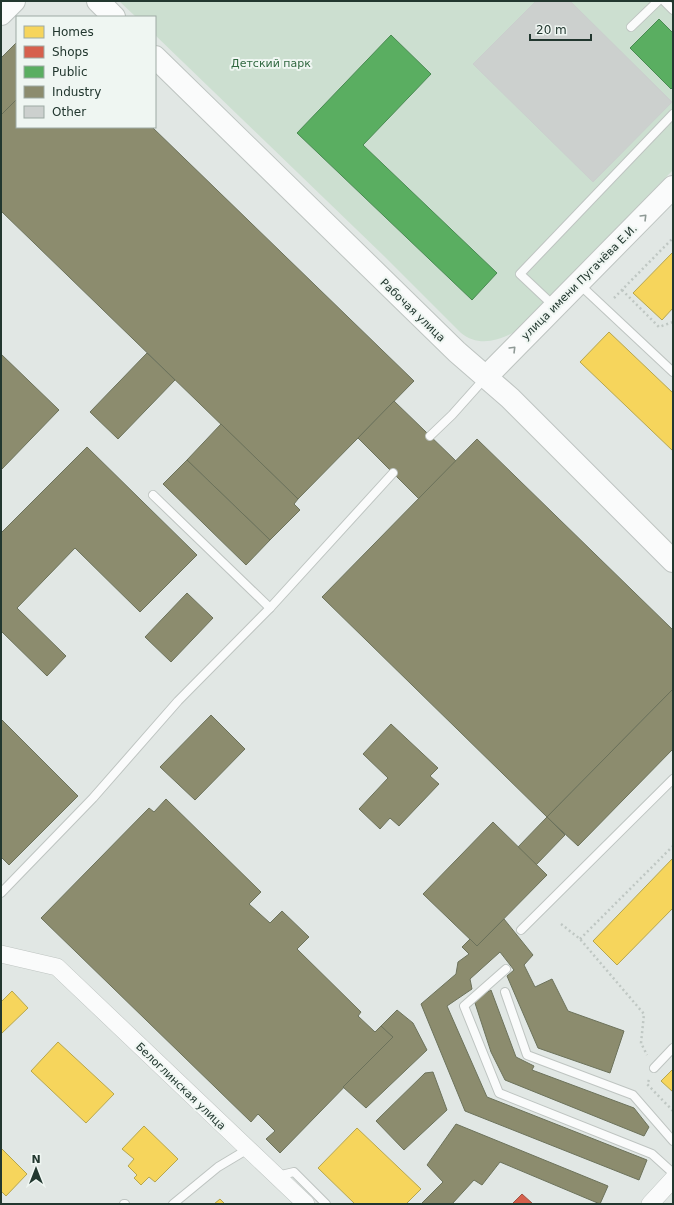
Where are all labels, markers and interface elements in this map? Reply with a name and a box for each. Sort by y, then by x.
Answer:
legend [16,16,156,128]
scale bar [530,16,591,42]
text: 20 m [536,23,567,37]
text: Homes [52,25,94,39]
text: Shops [52,45,88,59]
park label: Детский парк [231,57,311,70]
text: Public [52,65,88,79]
text: Industry [52,85,101,99]
text: Other [52,105,86,119]
one-way arrow [639,214,647,222]
street label: улица имени Пугачёва Е.И. [519,222,640,343]
street label: Рабочая улица [378,276,448,345]
one-way arrow [508,346,516,354]
street label: Белоглинская улица [133,1040,228,1133]
north arrow [16,1149,56,1189]
text: N [31,1153,41,1166]

